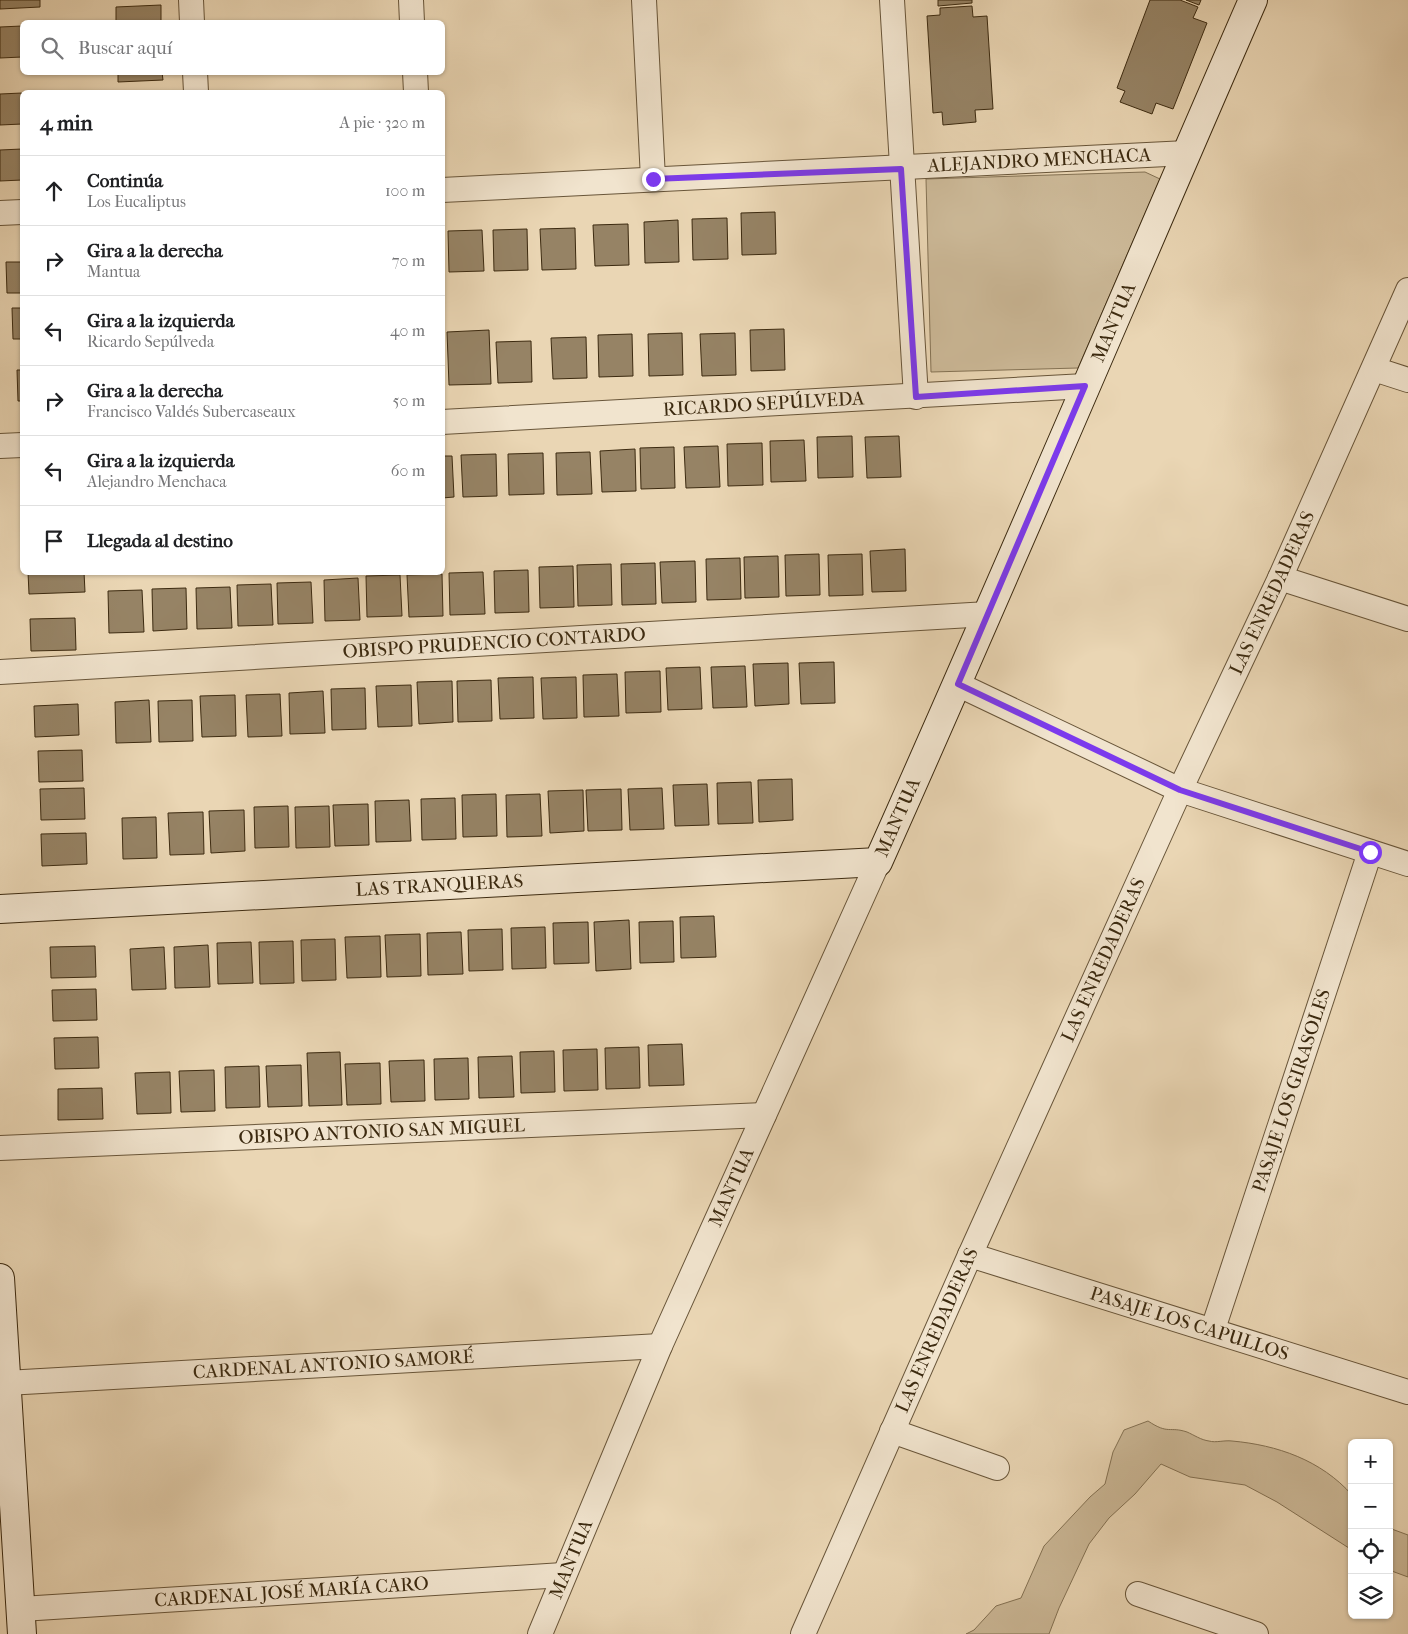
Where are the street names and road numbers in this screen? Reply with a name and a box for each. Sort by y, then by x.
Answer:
street label: ALEJANDRO MENCHACA [926,144,1152,177]
street label: MANTUA [1087,279,1141,365]
street label: RICARDO SEPÚLVEDA [662,387,865,421]
street label: LAS ENREDADERAS [1225,508,1319,678]
street label: OBISPO PRUDENCIO CONTARDO [342,623,646,663]
street label: MANTUA [871,774,925,860]
street label: LAS TRANQUERAS [355,870,524,901]
street label: LAS ENREDADERAS [1057,874,1150,1045]
street label: PASAJE LOS GIRASOLES [1248,986,1335,1195]
street label: OBISPO ANTONIO SAN MIGUEL [238,1114,526,1149]
street label: MANTUA [704,1144,759,1230]
street label: LAS ENREDADERAS [891,1244,983,1416]
street label: PASAJE LOS CAPULLOS [1087,1282,1292,1365]
street label: CARDENAL ANTONIO SAMORÉ [192,1346,475,1383]
street label: MANTUA [545,1516,598,1602]
street label: CARDENAL JOSÉ MARÍA CARO [154,1572,429,1612]

